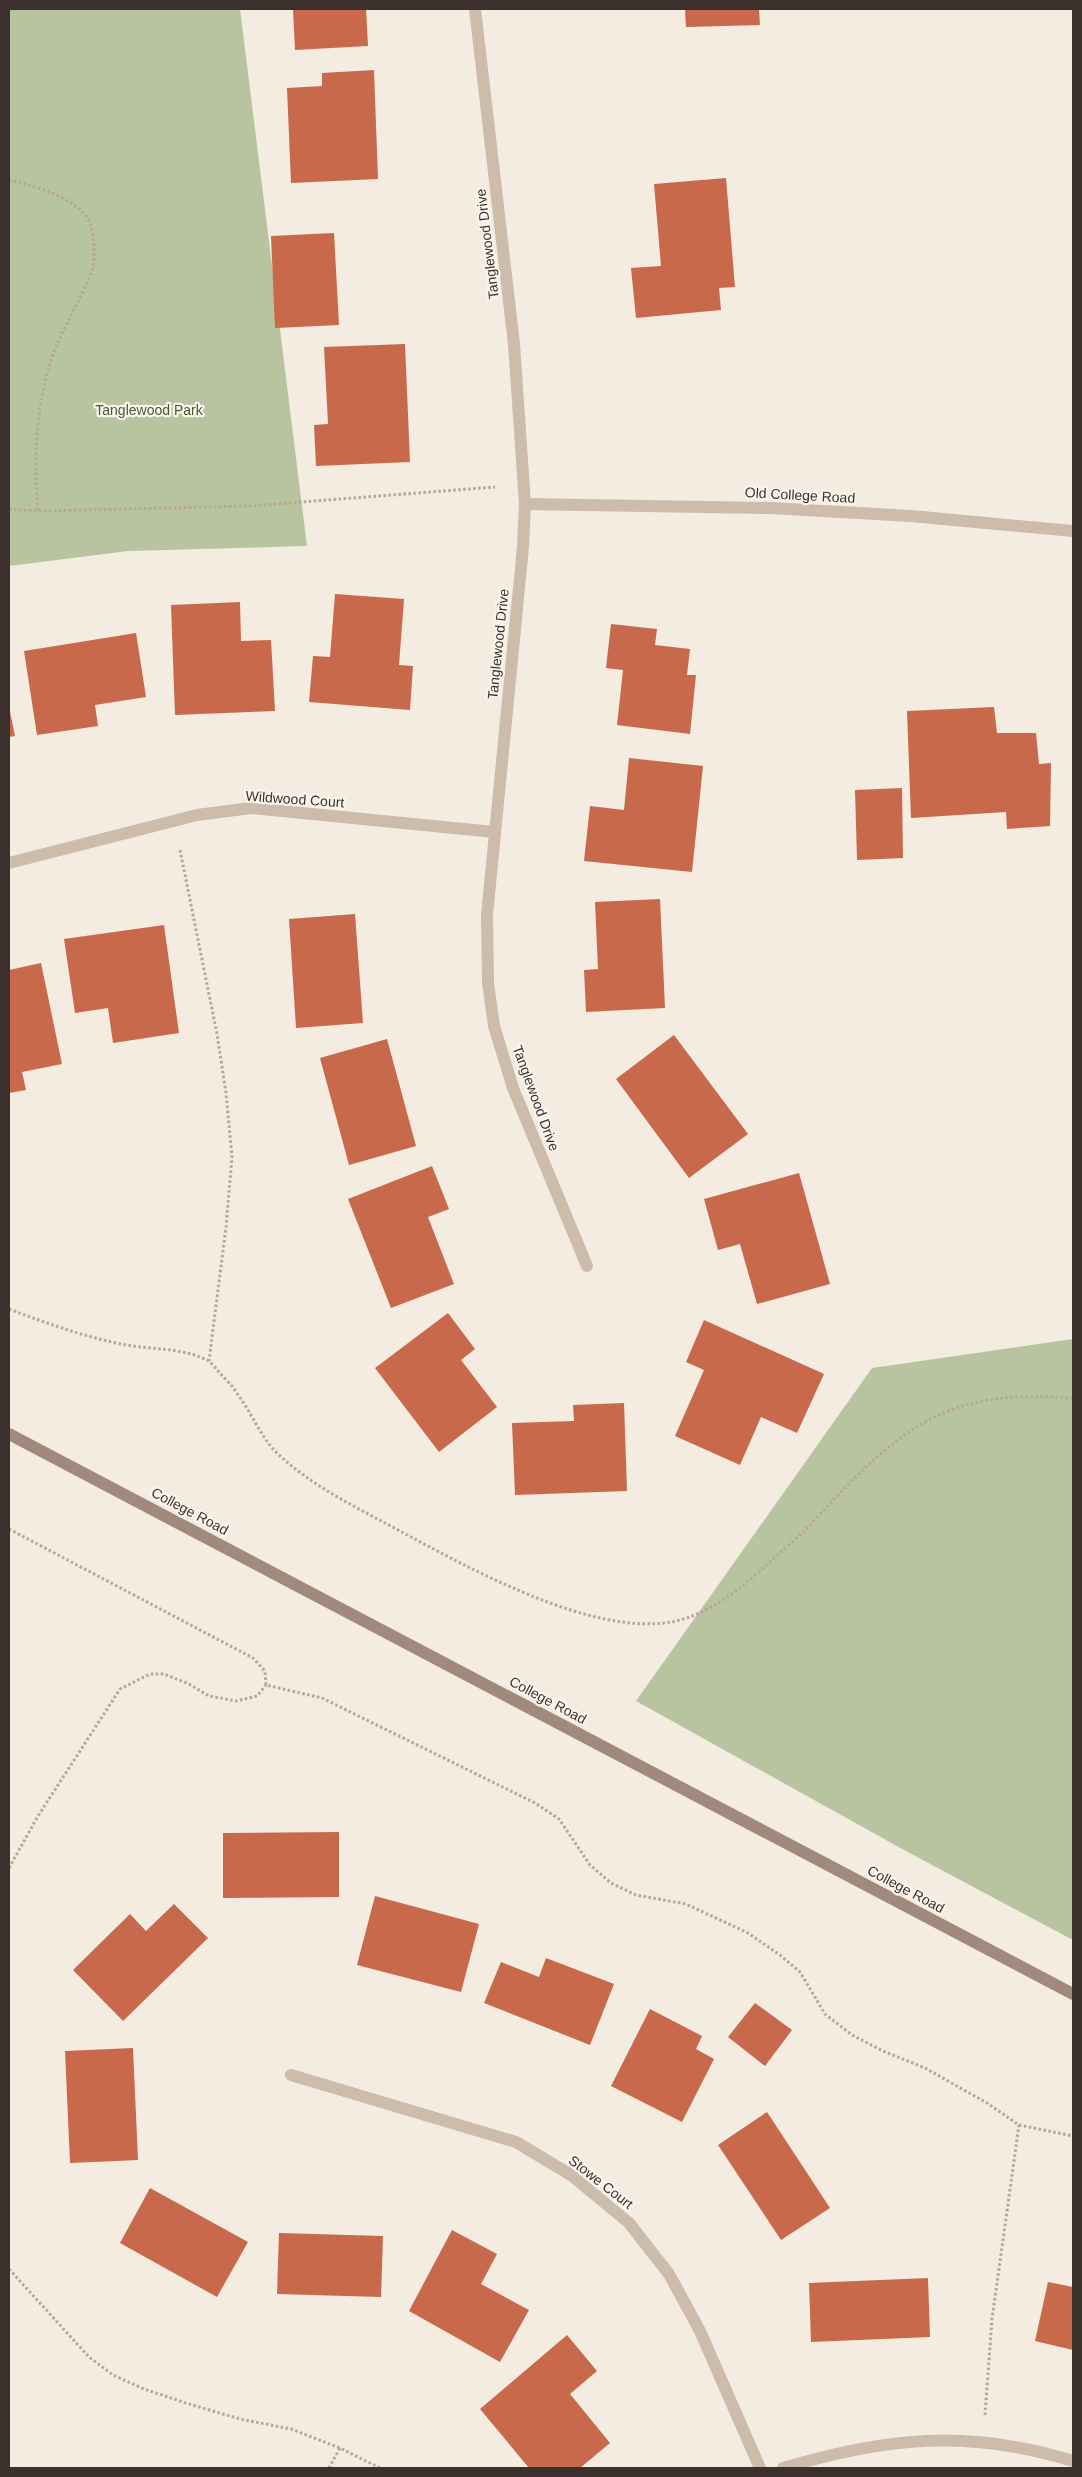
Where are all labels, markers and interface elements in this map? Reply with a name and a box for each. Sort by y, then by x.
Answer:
street label: Tanglewood Drive [472,188,502,300]
park label: Tanglewood Park [95,402,204,418]
street label: Old College Road [744,484,856,506]
street label: Tanglewood Drive [484,588,512,700]
street label: Wildwood Court [245,788,345,810]
street label: Tanglewood Drive [509,1043,563,1153]
street label: College Road [149,1484,231,1538]
street label: College Road [507,1673,589,1727]
street label: College Road [865,1862,947,1916]
street label: Stowe Court [566,2152,636,2212]

